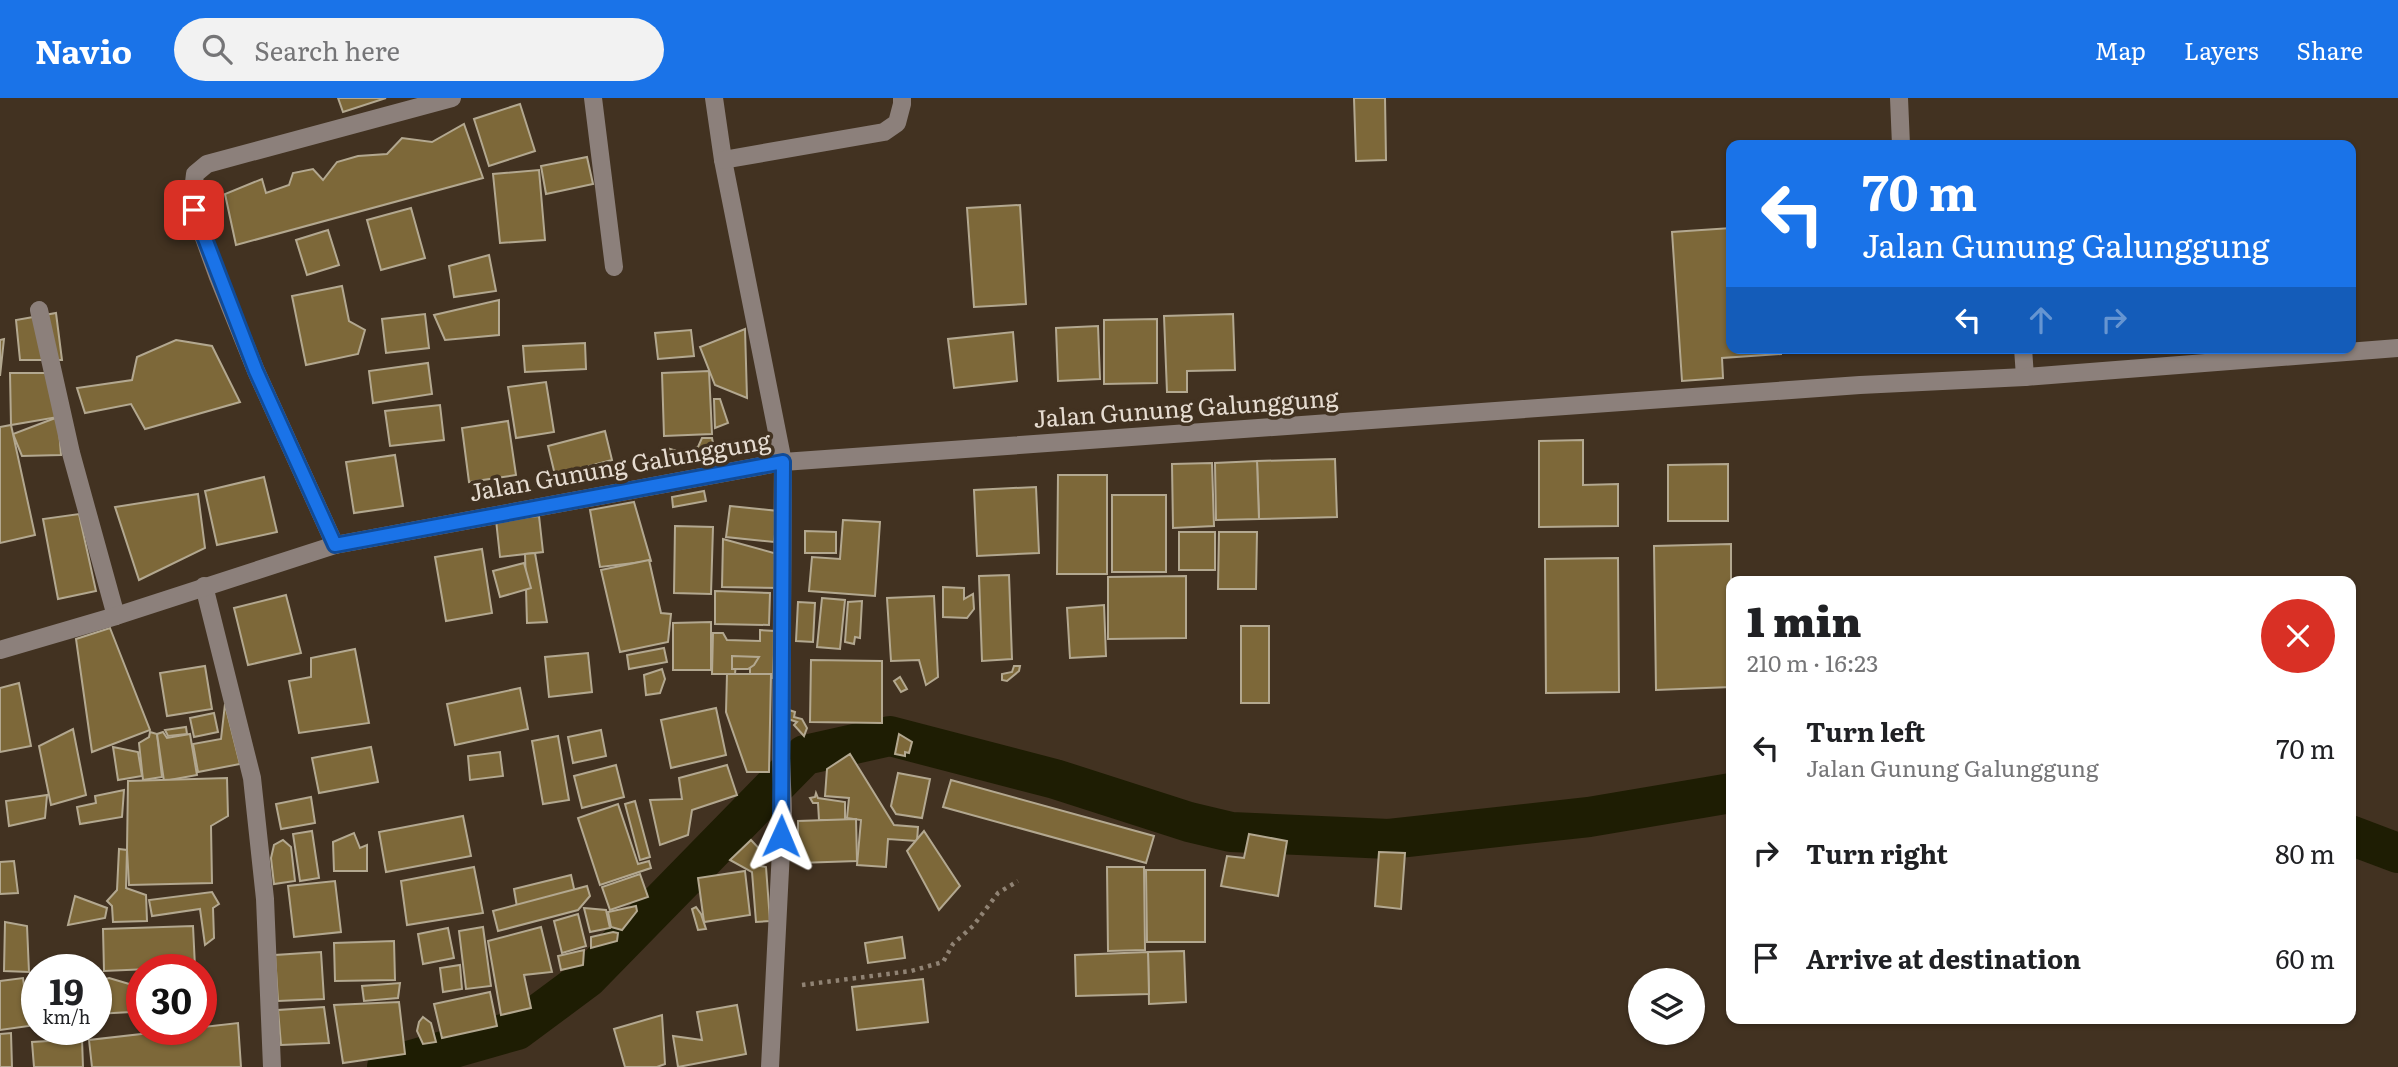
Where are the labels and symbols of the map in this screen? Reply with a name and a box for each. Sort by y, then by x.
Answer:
pin [164,180,224,240]
street label: Jalan Gunung Galunggung [1032,378,1340,435]
street label: Jalan Gunung Galunggung [466,421,774,508]
position arrow [744,799,818,873]
speed limit sign: 30 [126,954,217,1045]

